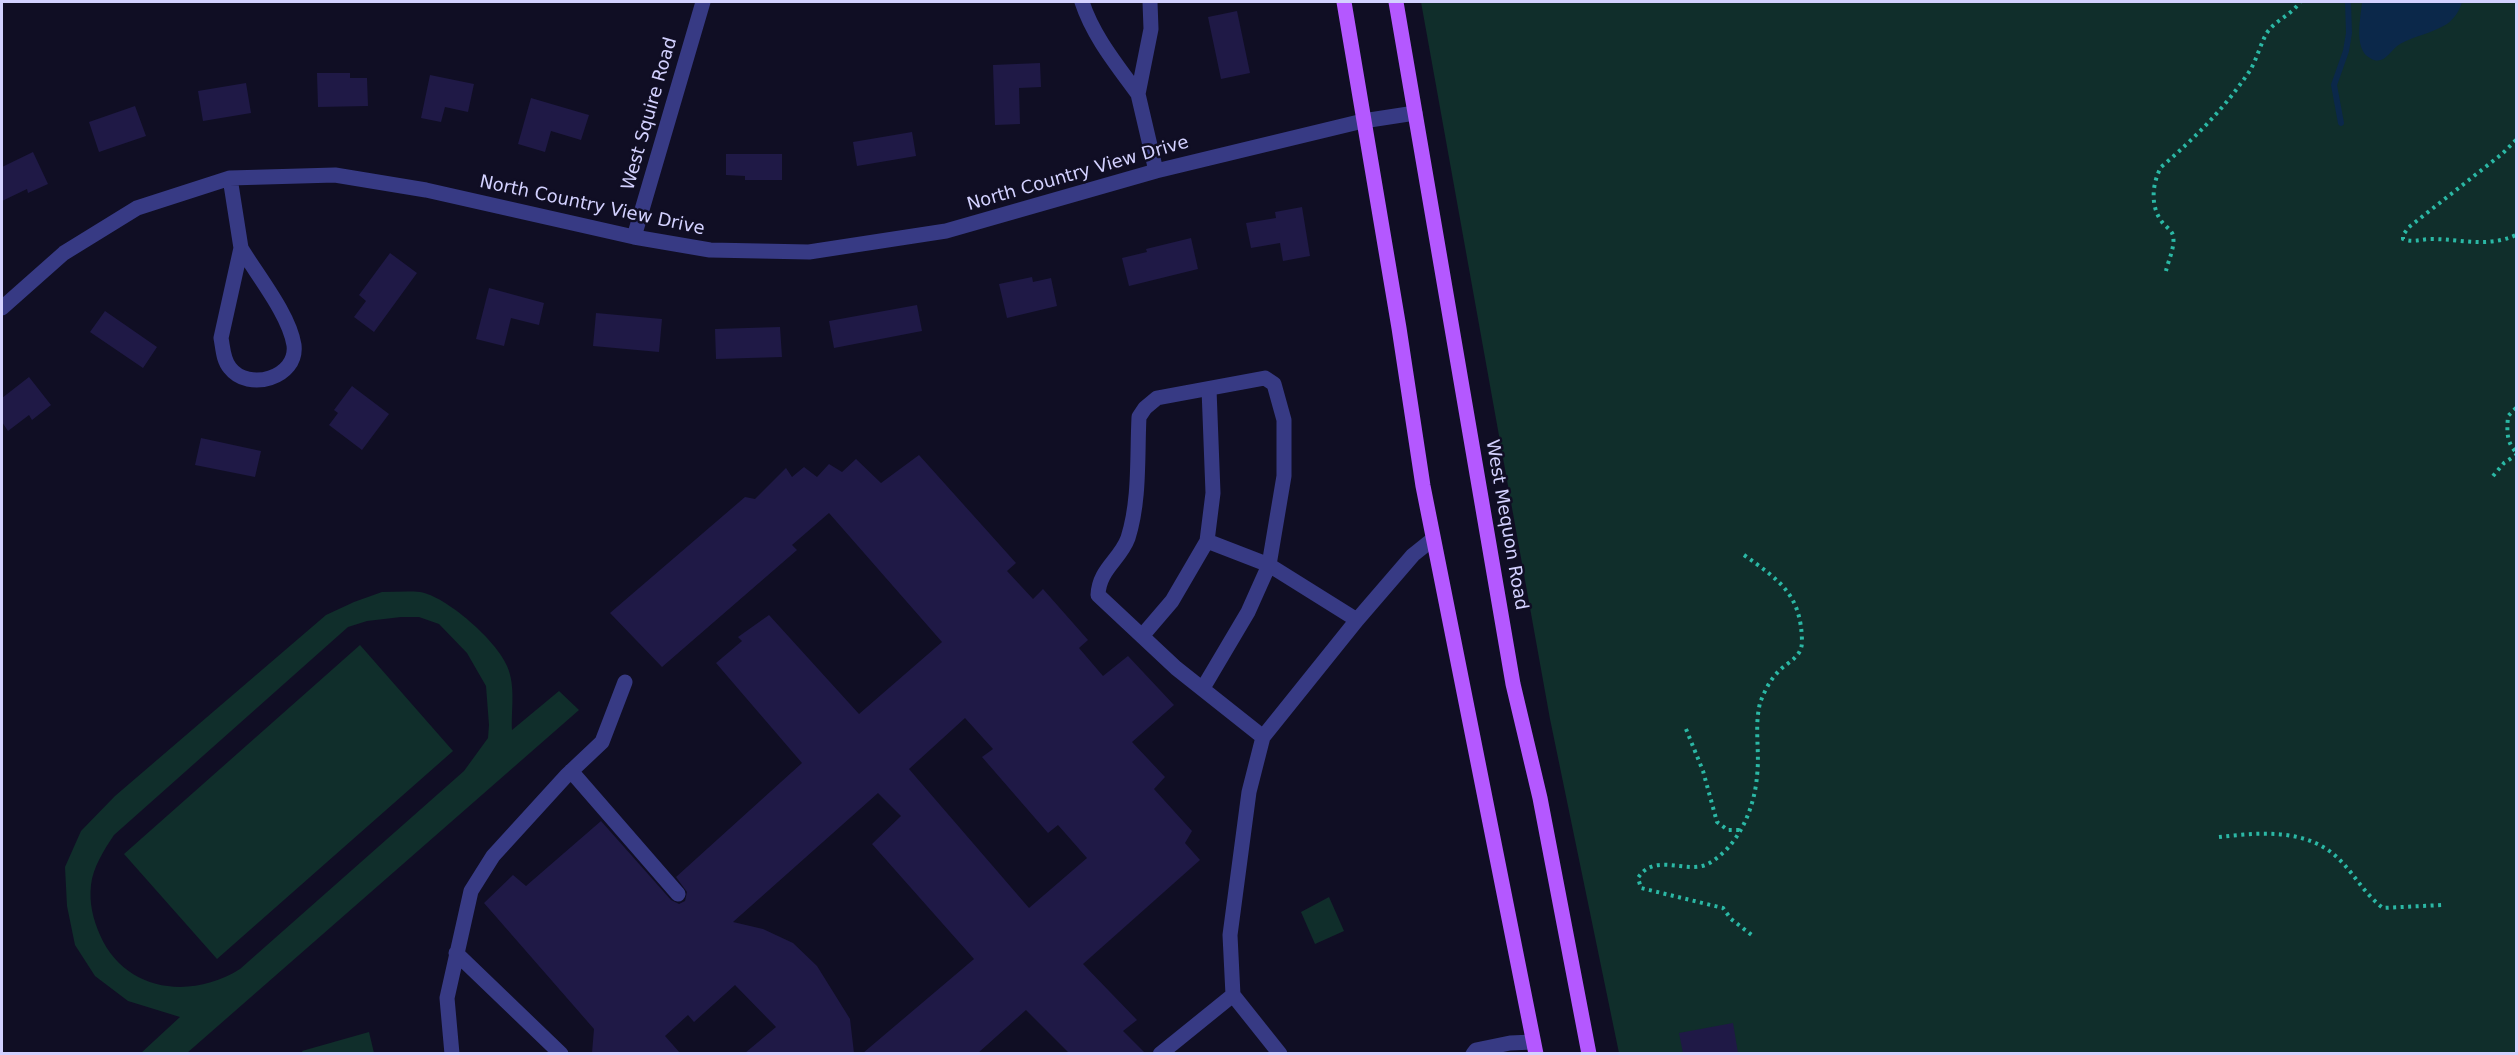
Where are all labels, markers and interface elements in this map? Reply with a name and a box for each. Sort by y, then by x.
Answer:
street label: West Squire Road [618,35,682,193]
street label: North Country View Drive [965,132,1191,216]
street label: North Country View Drive [477,172,707,240]
street label: West Mequon Road [1480,438,1532,612]

